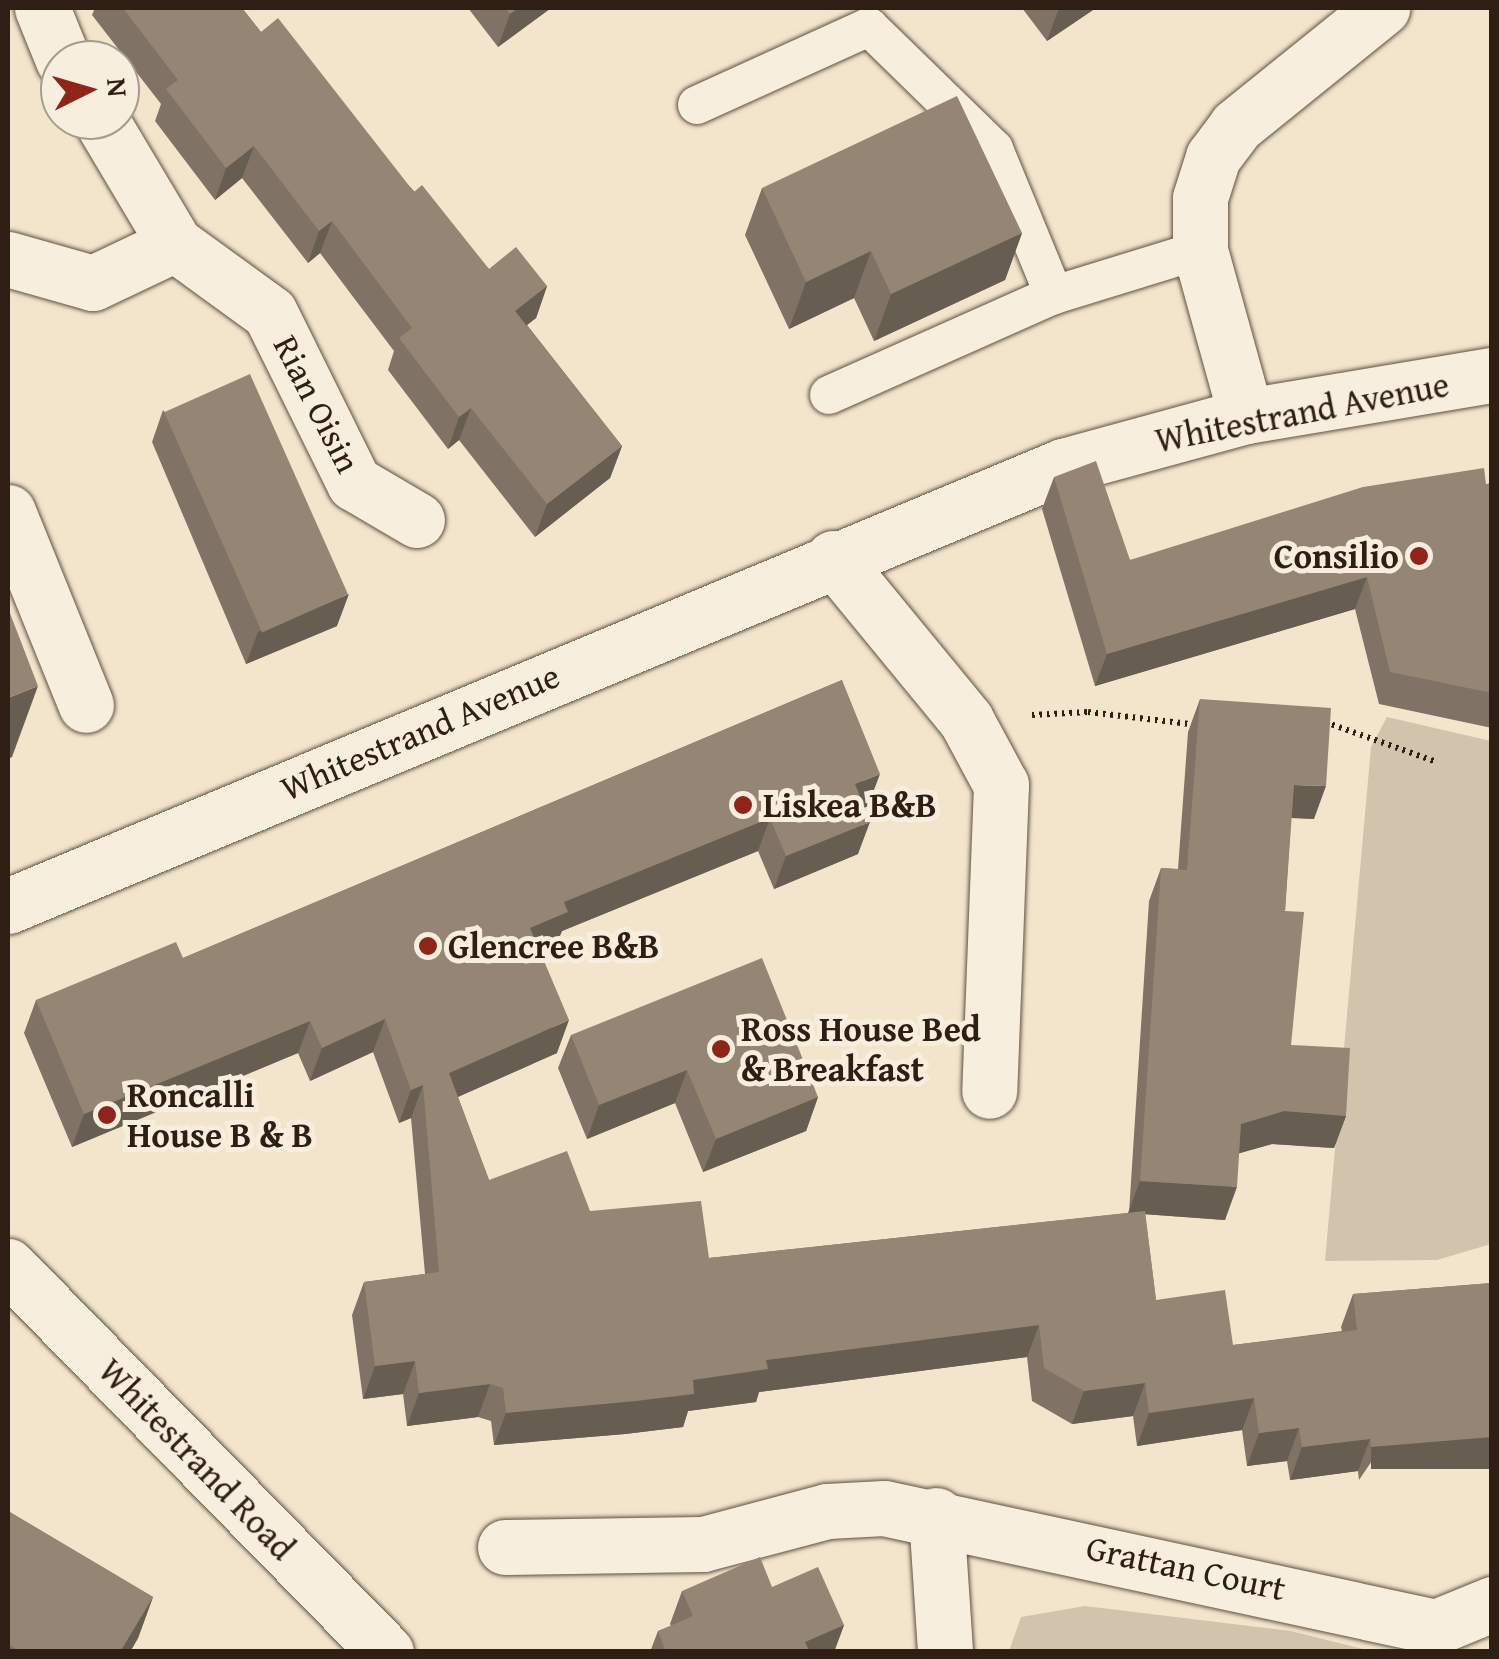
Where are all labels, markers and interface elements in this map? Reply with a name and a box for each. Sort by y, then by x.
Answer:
north arrow [40,40,140,140]
text: N [97,76,140,99]
street label: Rian Oisin [265,328,369,480]
street label: Whitestrand Avenue [1151,363,1453,461]
place label: Consilio [1274,535,1399,577]
marker: Consilio [1408,545,1430,567]
street label: Whitestrand Avenue [274,654,566,810]
place label: Liskea B&B [763,784,937,826]
marker: Liskea B&B [732,794,754,816]
place label: Glencree B&B [448,925,660,967]
marker: Glencree B&B [417,935,439,957]
place label: Ross House Bed & Breakfast [741,1008,981,1090]
marker: Ross House Bed & Breakfast [710,1038,732,1060]
place label: Roncalli House B & B [127,1074,313,1156]
marker: Roncalli House B & B [96,1104,118,1126]
street label: Whitestrand Road [90,1349,304,1569]
street label: Grattan Court [1083,1526,1289,1610]

